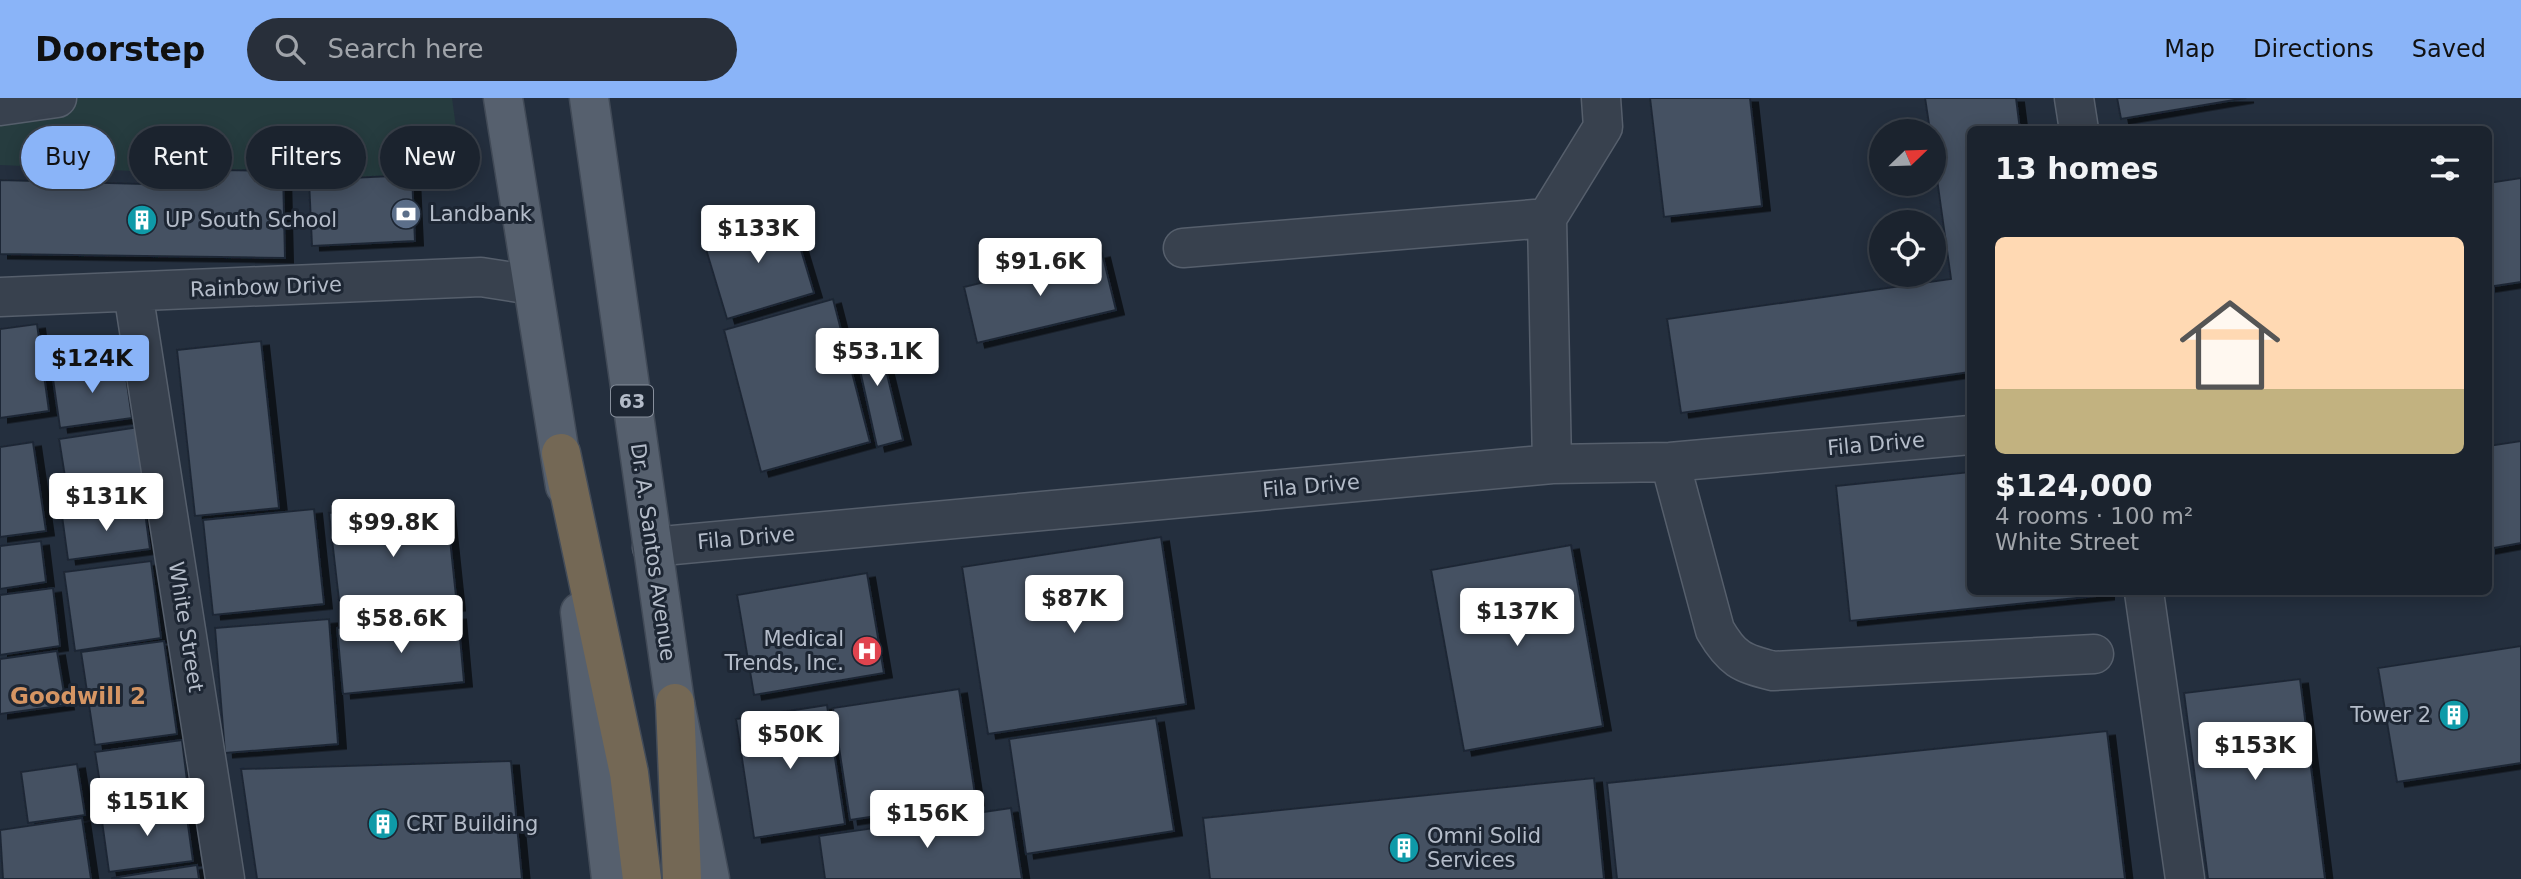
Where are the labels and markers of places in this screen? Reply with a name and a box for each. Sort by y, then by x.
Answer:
bank icon: Landbank [389,197,423,231]
place label: Landbank [429,202,533,226]
building icon: UP South School [125,203,159,237]
pin: $133K [709,206,807,265]
place label: UP South School [165,208,337,232]
pin: $91.6K [983,238,1097,298]
pin: $53.1K [820,328,934,388]
pin: $124K [43,336,141,395]
pin: $131K [57,474,155,533]
pin: $99.8K [336,500,450,559]
pin: $87K [1033,575,1115,635]
pin: $137K [1468,588,1566,648]
pin: $58.6K [344,596,458,655]
place label: Medical Trends, Inc. [724,627,844,675]
hospital icon: Medical Trends, Inc. [850,634,884,668]
building icon: Tower 2 [2437,698,2471,732]
place label: Tower 2 [2349,703,2431,727]
pin: $50K [749,712,831,771]
pin: $153K [2206,722,2304,782]
pin: $151K [98,778,196,838]
pin: $156K [878,790,976,850]
building icon: CRT Building [366,807,400,841]
place label: CRT Building [406,812,538,836]
place label: Omni Solid Services [1427,824,1541,872]
building icon: Omni Solid Services [1387,831,1421,865]

